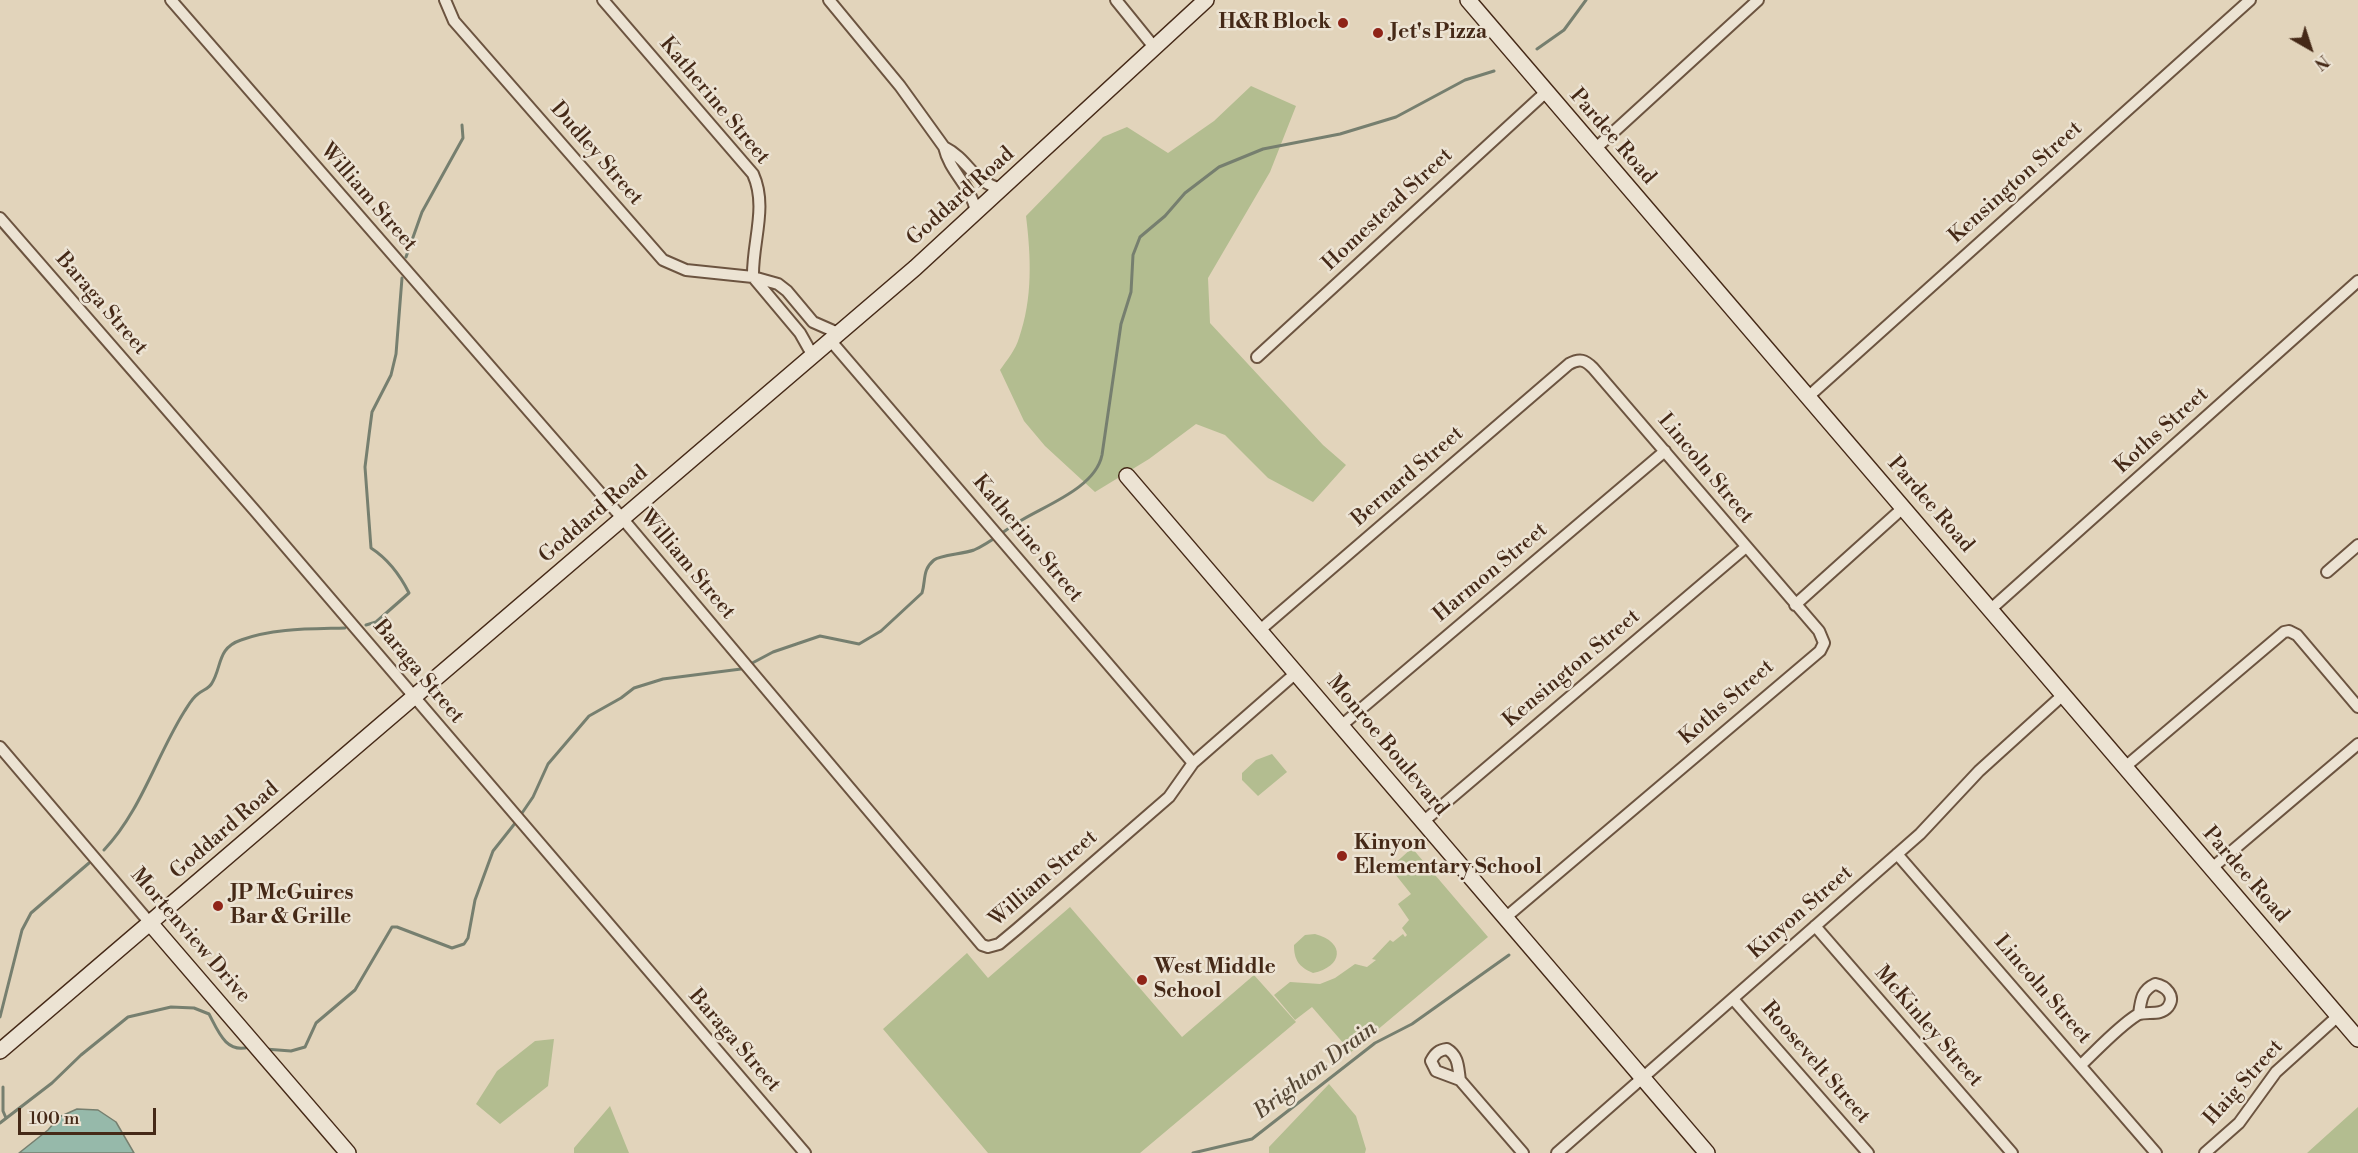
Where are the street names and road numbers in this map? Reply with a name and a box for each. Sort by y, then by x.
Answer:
street label: Katherine Street [653,32,775,170]
street label: Pardee Road [1563,84,1661,190]
street label: Dudley Street [544,97,648,211]
street label: Kensington Street [1944,117,2088,249]
street label: William Street [314,139,422,257]
street label: Goddard Road [902,142,1020,252]
street label: Homestead Street [1318,143,1458,277]
street label: Baraga Street [50,247,152,361]
street label: Koths Street [2110,382,2214,480]
street label: Lincoln Street [1652,409,1758,529]
street label: Bernard Street [1347,422,1469,532]
street label: Pardee Road [1881,452,1979,558]
street label: Goddard Road [535,461,653,569]
street label: Katherine Street [966,470,1088,608]
street label: William Street [634,505,740,625]
street label: Harmon Street [1429,518,1553,628]
street label: Kensington Street [1499,604,1645,734]
street label: Baraga Street [367,615,469,729]
street label: Koths Street [1674,655,1780,751]
street label: Monroe Boulevard [1321,671,1453,821]
street label: Goddard Road [166,777,284,885]
street label: Pardee Road [2196,822,2294,928]
street label: William Street [985,825,1103,933]
street label: Kinyon Street [1744,861,1858,965]
street label: Mortenview Drive [125,863,255,1009]
street label: Lincoln Street [1988,930,2096,1050]
street label: McKinley Street [1869,961,1987,1093]
street label: Baraga Street [683,984,785,1098]
street label: Roosevelt Street [1755,997,1875,1129]
street label: Haig Street [2199,1035,2289,1131]

